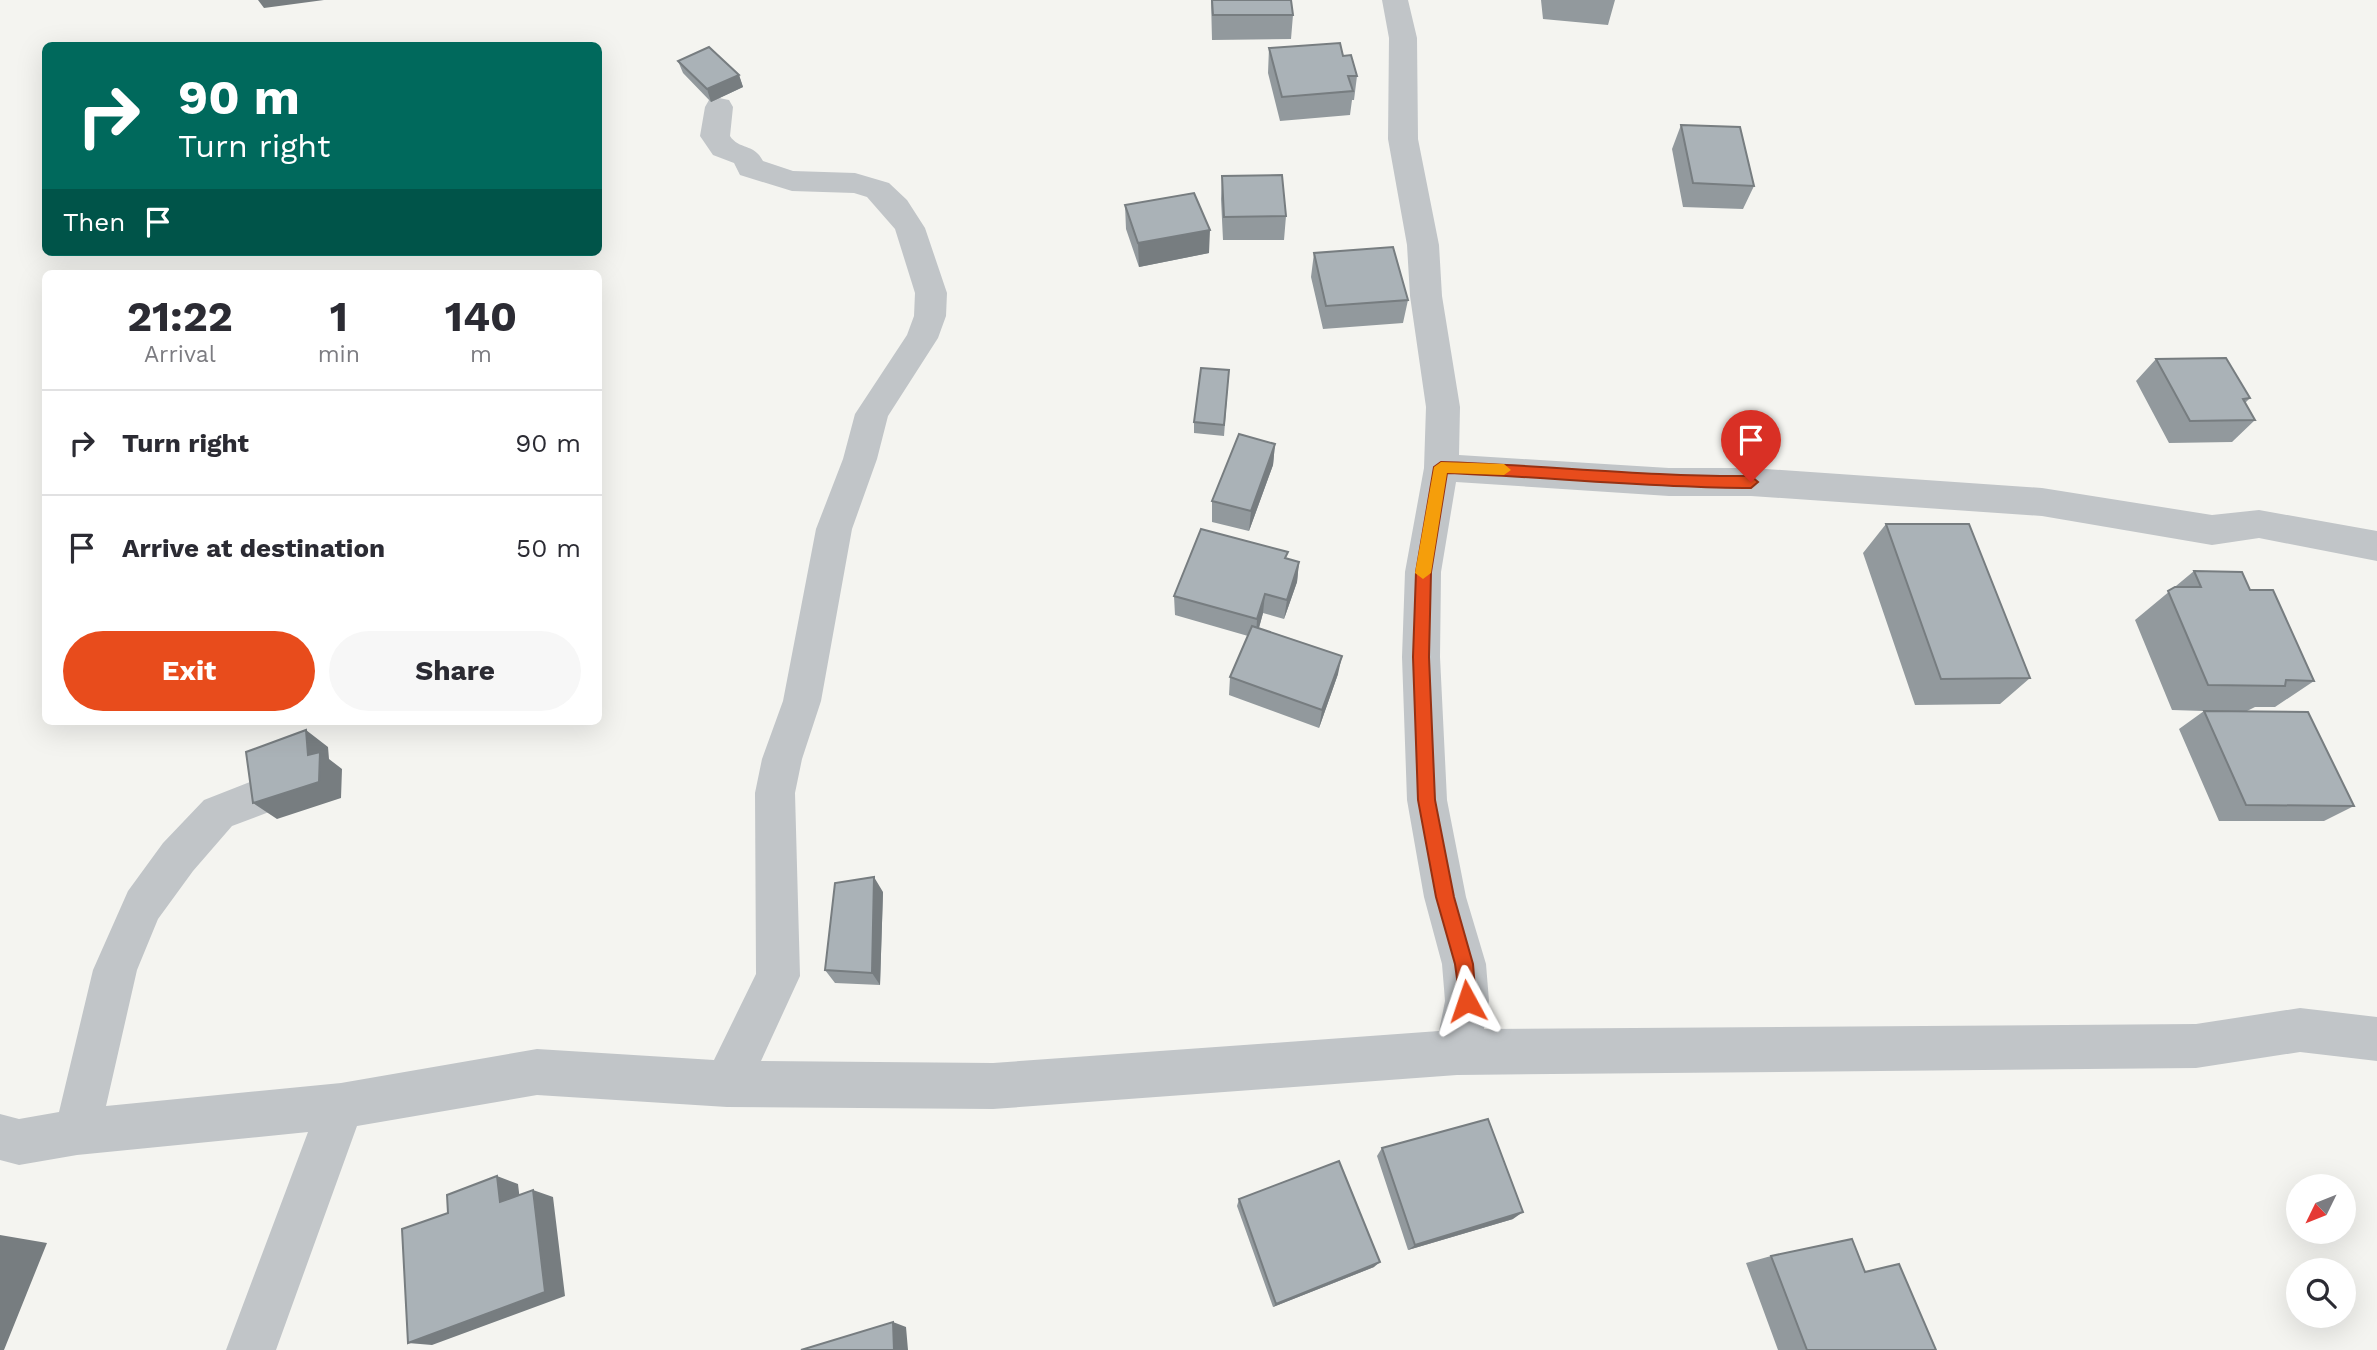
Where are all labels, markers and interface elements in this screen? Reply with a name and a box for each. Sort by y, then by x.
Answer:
text: 90 m [178,68,300,126]
icon: right [63,70,154,161]
text: Turn right [178,127,330,165]
icon: arrive [139,203,177,241]
text: Then [63,207,125,237]
text: 21:22 [127,292,233,341]
text: 1 [330,292,348,341]
text: 140 [445,292,517,341]
text: Arrival [144,341,216,368]
text: min [318,341,360,368]
text: m [470,341,492,368]
pin [1721,410,1781,482]
icon: arrive [1732,421,1770,459]
icon: right [63,424,101,462]
text: Turn right [122,428,249,458]
text: 90 m [515,428,581,458]
icon: arrive [63,529,101,567]
text: Arrive at destination [122,533,385,563]
text: 50 m [516,533,581,563]
button: Exit [63,631,315,711]
button: Share [329,631,581,711]
position arrow [1430,964,1504,1038]
north arrow [2286,1174,2356,1244]
map controls [2286,1174,2356,1328]
button: search [2286,1258,2356,1328]

